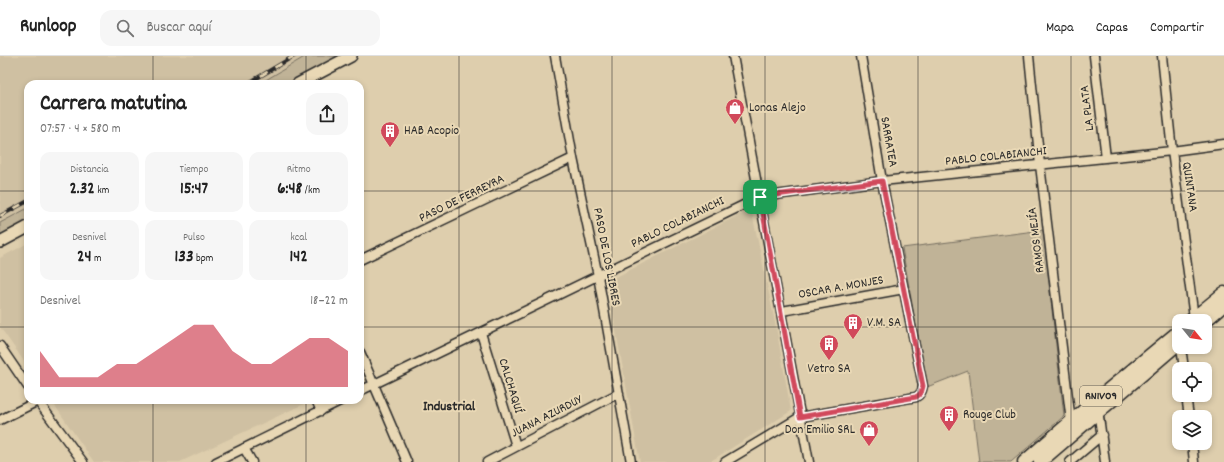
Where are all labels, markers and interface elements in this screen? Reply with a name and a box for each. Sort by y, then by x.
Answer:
search box [100,10,380,46]
text: Runloop [20,14,76,41]
icon: search [114,17,136,39]
text: Buscar aquí [146,17,211,39]
text: Mapa [1046,18,1074,38]
text: Capas [1096,18,1128,38]
text: Compartir [1150,18,1204,38]
street label: LA PLATA [1076,84,1100,132]
text: Carrera matutina [40,89,186,120]
button: share [306,93,348,135]
shop icon: Lonas Alejo [724,97,746,125]
place label: Lonas Alejo [749,99,806,118]
street label: SARRATEA [874,115,902,169]
text: 07:57 · 4 × 580 m [40,120,121,139]
building icon: HAB Acopio [379,120,401,148]
place label: HAB Acopio [404,122,459,141]
street label: PABLO COLABIANCHI [944,142,1048,172]
street label: QUINTANA [1176,161,1202,213]
text: Distancia [70,162,108,178]
text: Tiempo [180,162,208,178]
text: Ritmo [287,162,311,178]
street label: PASO DE FERREYRA [416,170,508,228]
text: 2.32 [69,178,95,202]
text: 15:47 [180,178,208,202]
text: 6:48 [277,178,302,202]
pin [743,180,777,214]
text: km [95,183,109,199]
text: /km [302,183,320,199]
icon: arrive [749,186,771,208]
street label: PABLO COLABIANCHI [628,192,728,254]
street label: PASO DE LOS LIBRES [587,206,625,308]
street label: RAMOS MEJÍA [1024,206,1050,274]
text: Desnivel [72,230,106,246]
text: Pulso [183,230,205,246]
text: kcal [290,230,307,246]
text: 24 [77,246,92,270]
text: 133 [175,246,193,270]
text: 142 [290,246,308,270]
text: m [92,251,102,267]
text: bpm [193,251,213,267]
street label: OSCAR A. MONJES [797,271,885,305]
text: Desnivel [40,292,81,311]
text: 18–22 m [310,292,348,311]
building icon: V.M. SA [842,312,864,340]
place label: V.M. SA [867,314,901,333]
north arrow [1172,314,1212,354]
map controls [1172,314,1212,450]
building icon: Vetro SA [818,333,840,361]
street label: CALCHAQUÍ [493,356,527,416]
place label: Vetro SA [807,360,851,379]
button: locate [1172,362,1212,402]
road number: RN1V09 [1080,386,1122,406]
street label: JUANA AZURDUY [508,390,587,443]
district label: Industrial [423,397,476,417]
building icon: Rouge Club [938,404,960,432]
place label: Rouge Club [963,406,1016,425]
button: layers [1172,410,1212,450]
shop icon: Don Emilio SRL [858,419,880,447]
place label: Don Emilio SRL [785,421,856,440]

